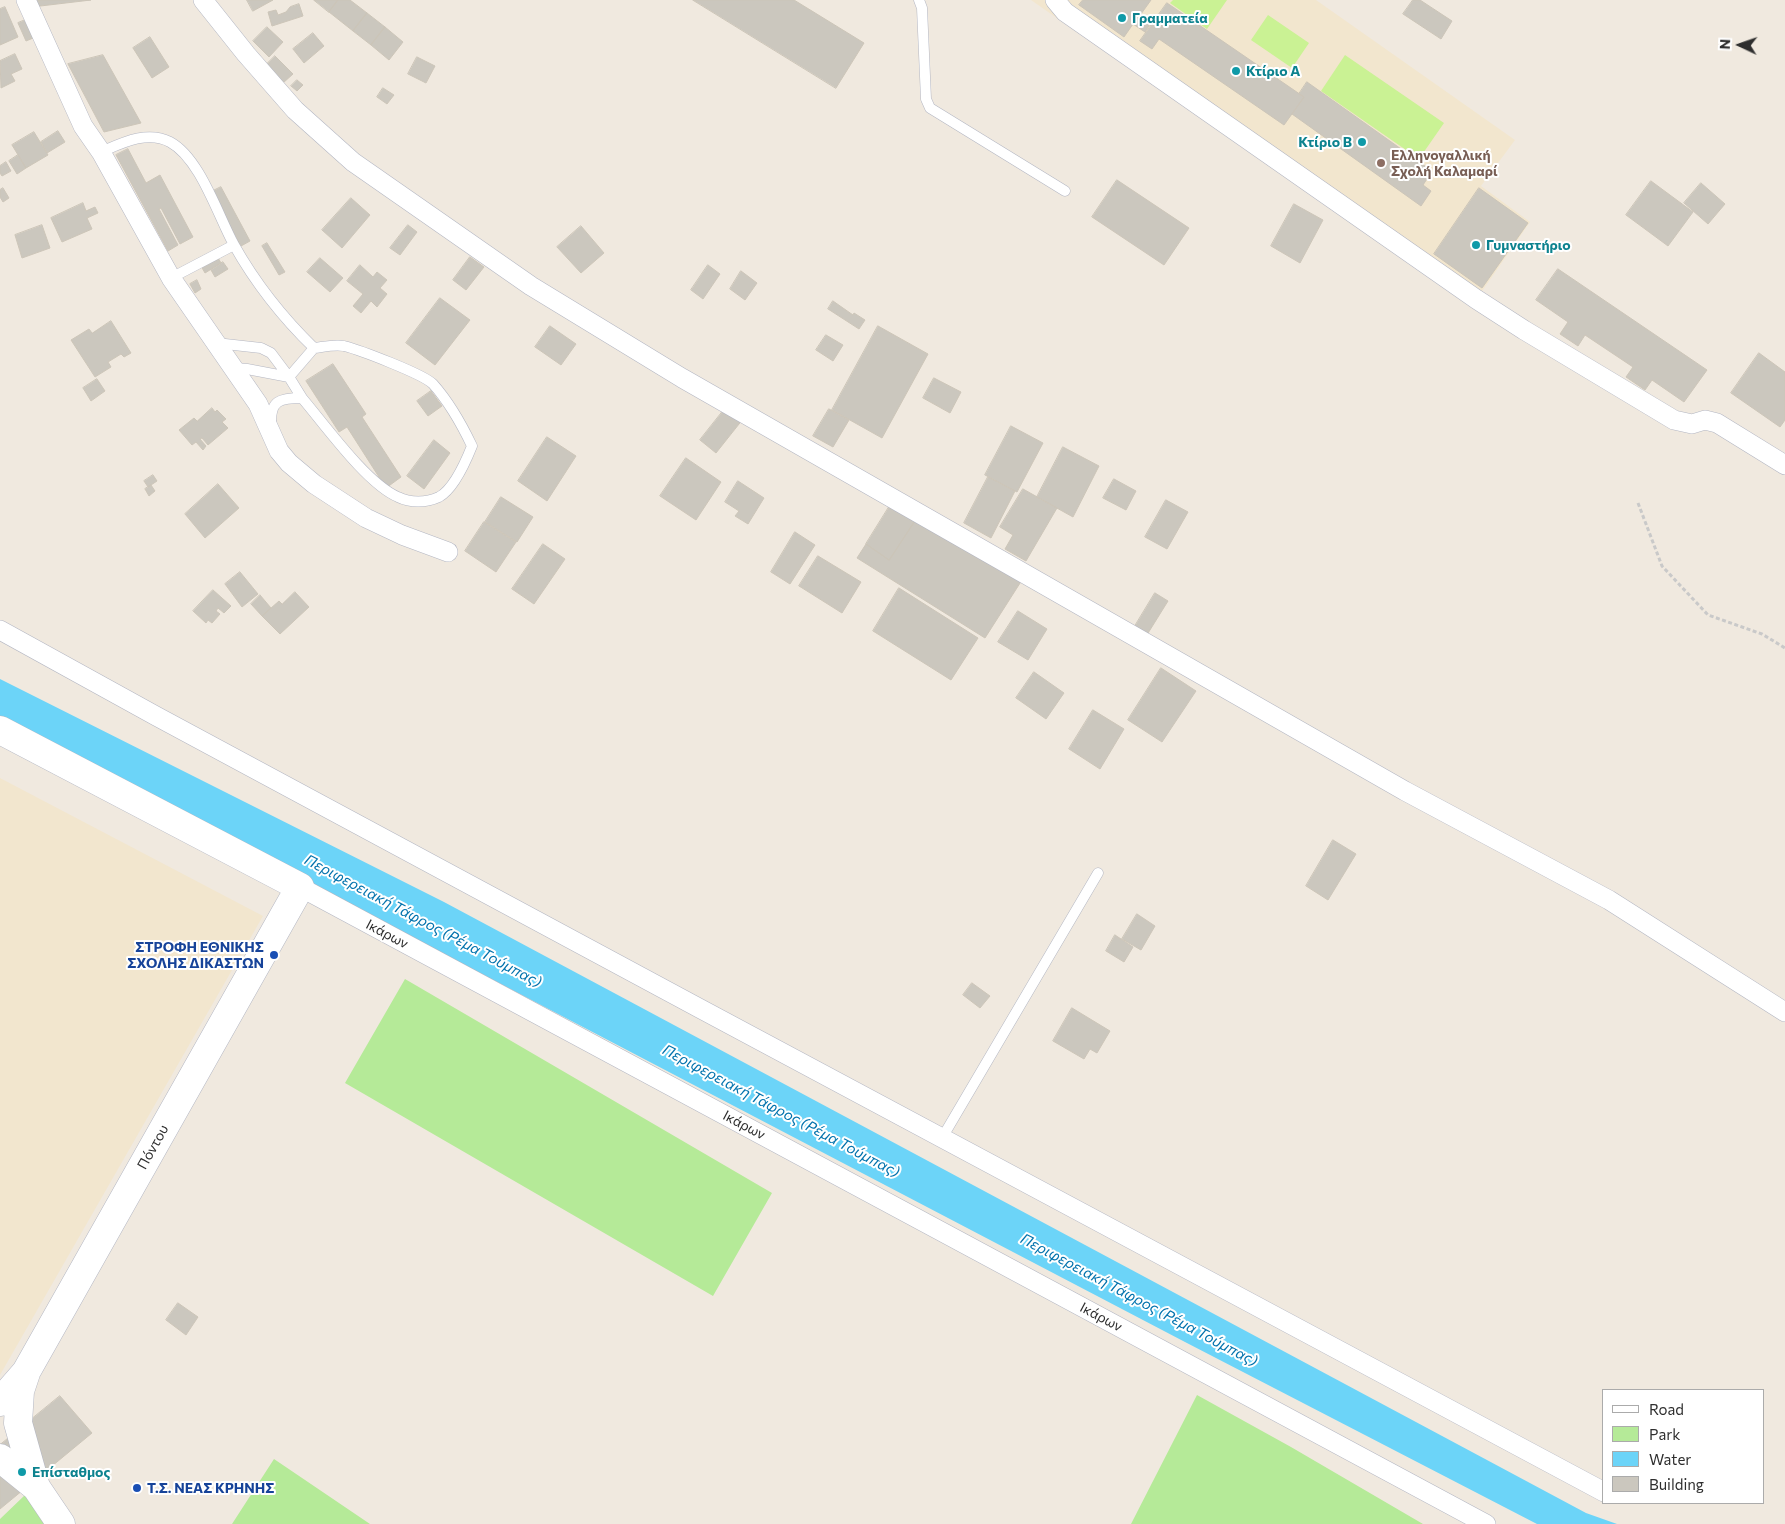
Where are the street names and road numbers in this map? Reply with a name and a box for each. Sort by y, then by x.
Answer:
street label: Ικάρων [363,916,411,952]
street label: Ικάρων [720,1107,768,1143]
street label: Πόντου [134,1122,172,1172]
street label: Ικάρων [1077,1299,1125,1335]

